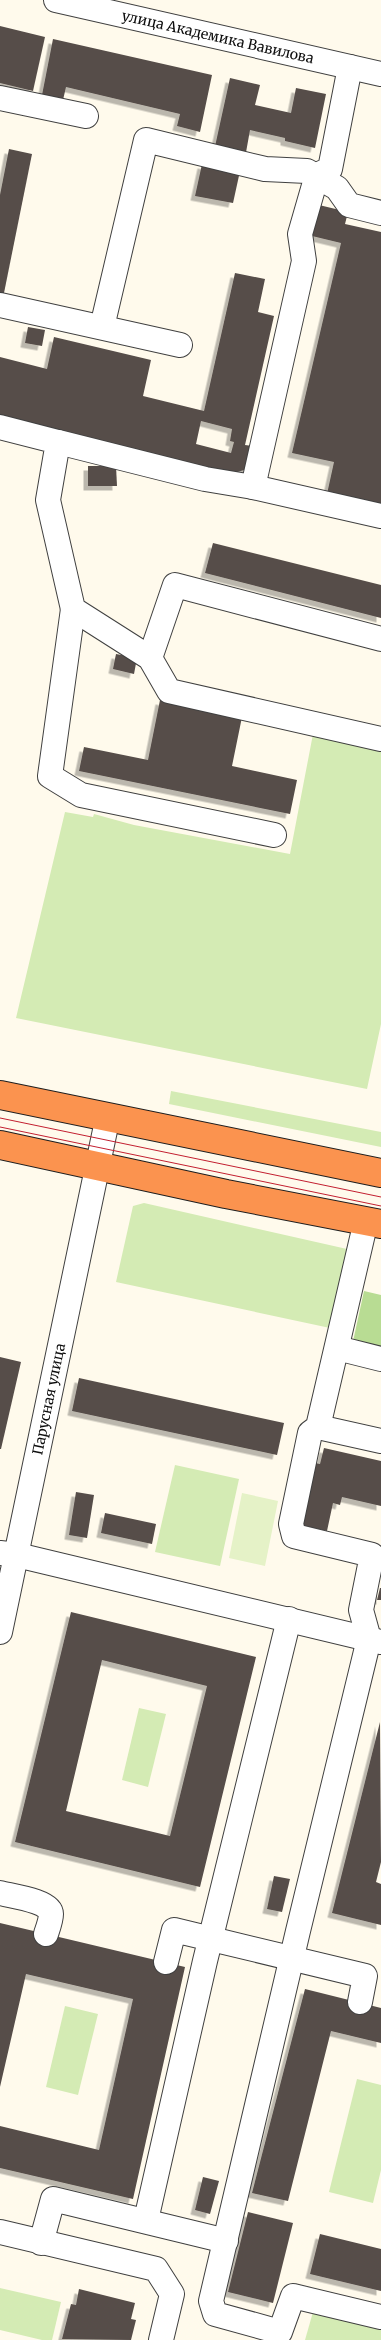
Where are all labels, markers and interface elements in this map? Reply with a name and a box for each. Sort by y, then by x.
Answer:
street label: улица Академика Вавилова [120,6,316,68]
street label: Парусная улица [28,1341,69,1457]

